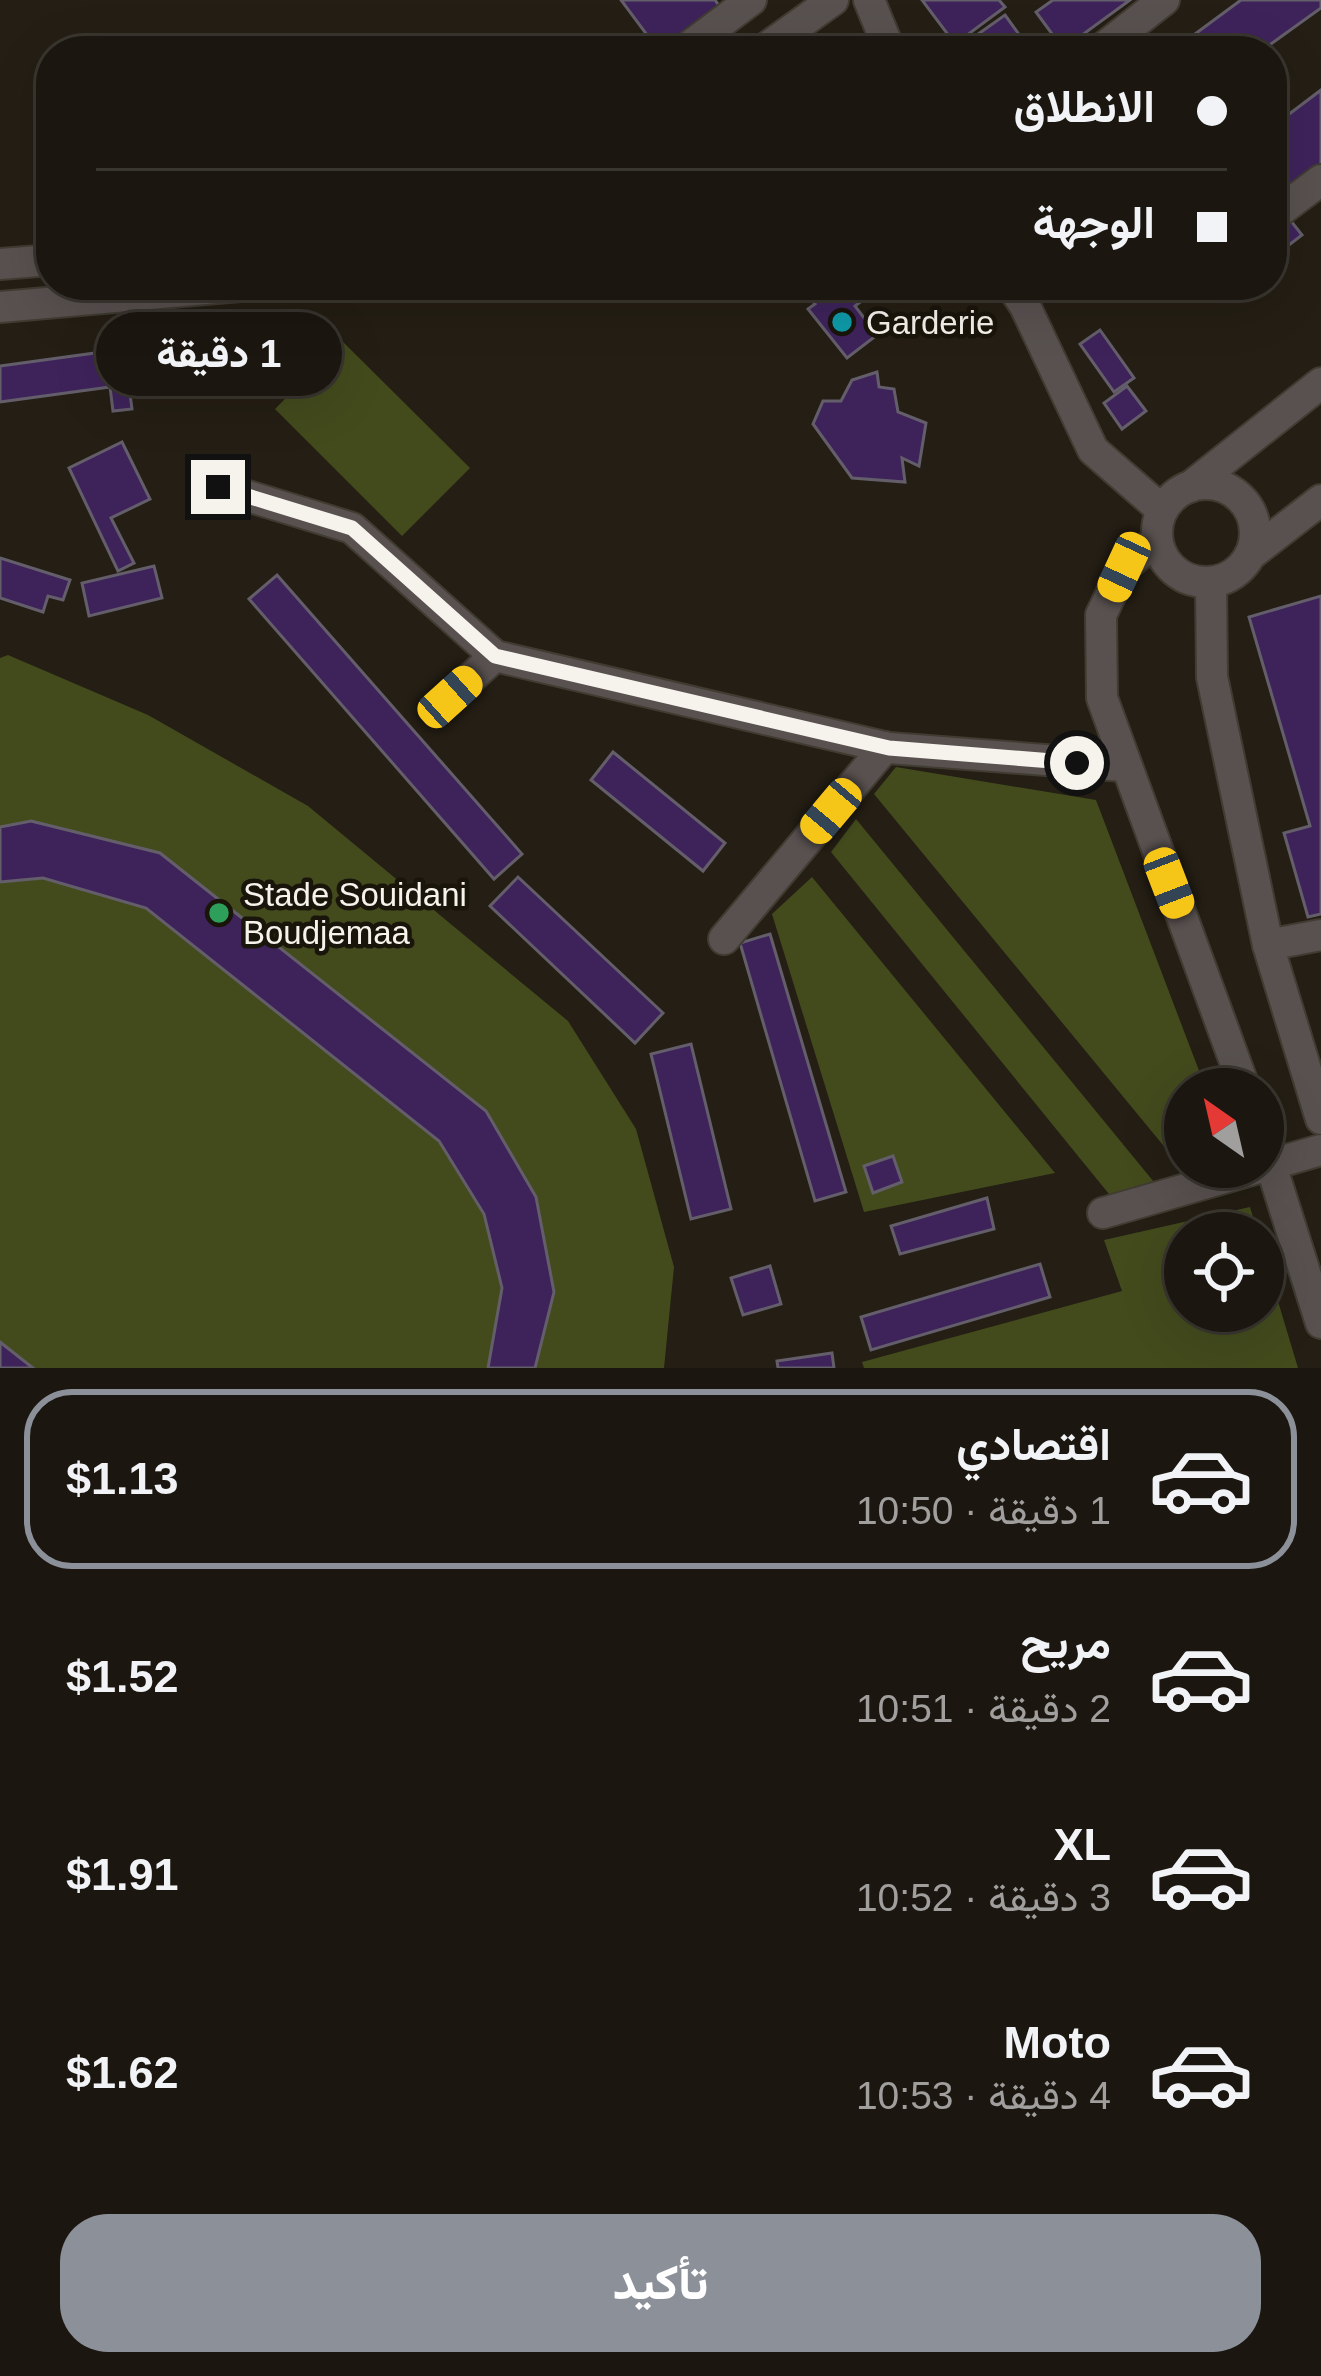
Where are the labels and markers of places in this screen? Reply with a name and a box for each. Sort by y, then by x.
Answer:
place label: Garderie [866,304,994,341]
marker: Garderie [829,309,855,335]
place label: Stade Souidani Boudjemaa [243,876,467,951]
marker: Stade Souidani Boudjemaa [206,900,232,926]

